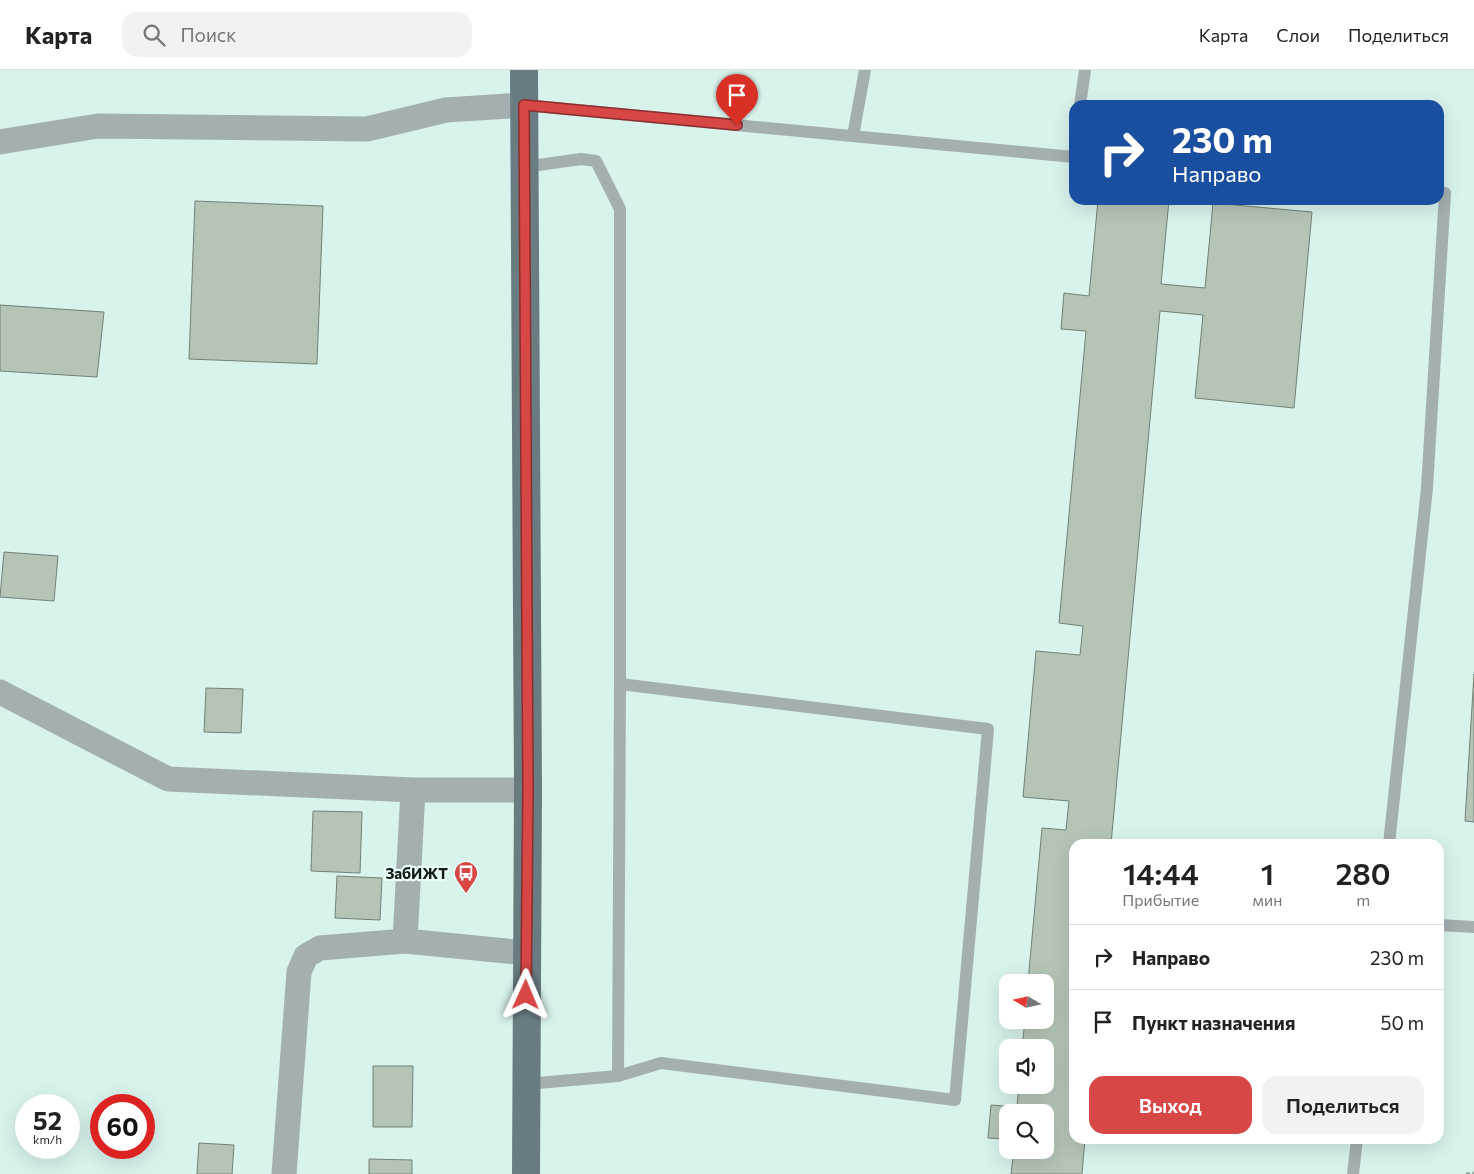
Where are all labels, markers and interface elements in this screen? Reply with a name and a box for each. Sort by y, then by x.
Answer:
search box [122,12,472,57]
text: Карта [25,20,92,49]
icon: search [140,21,168,49]
text: Поиск [180,23,236,46]
text: Карта [1199,24,1248,46]
text: Слои [1276,24,1320,46]
text: Поделиться [1348,24,1449,46]
pin [716,74,758,125]
icon: arrive [723,81,751,109]
text: 230 m [1172,117,1273,160]
icon: right [1089,120,1154,185]
text: Направо [1172,160,1262,187]
text: 14:44 [1123,854,1199,891]
text: 1 [1261,854,1274,891]
text: 280 [1336,854,1391,891]
bus stop icon: ЗабИЖТ [453,860,479,894]
place label: ЗабИЖТ [385,864,448,882]
text: Прибытие [1122,890,1199,909]
text: мин [1253,890,1282,909]
text: m [1356,890,1370,909]
icon: right [1089,943,1117,971]
text: Направо [1132,946,1210,969]
text: 230 m [1370,946,1424,969]
position arrow [499,968,551,1020]
north arrow [999,974,1054,1029]
map controls [999,974,1054,1159]
icon: arrive [1089,1008,1117,1036]
text: Пункт назначения [1132,1011,1295,1034]
text: 50 m [1380,1011,1424,1034]
button: sound [999,1039,1054,1094]
button: Выход [1089,1076,1252,1134]
button: Поделиться [1262,1076,1424,1134]
speed limit sign: 60 [90,1094,155,1159]
button: search [999,1104,1054,1159]
text: 52 [33,1105,62,1135]
text: km/h [33,1132,62,1146]

